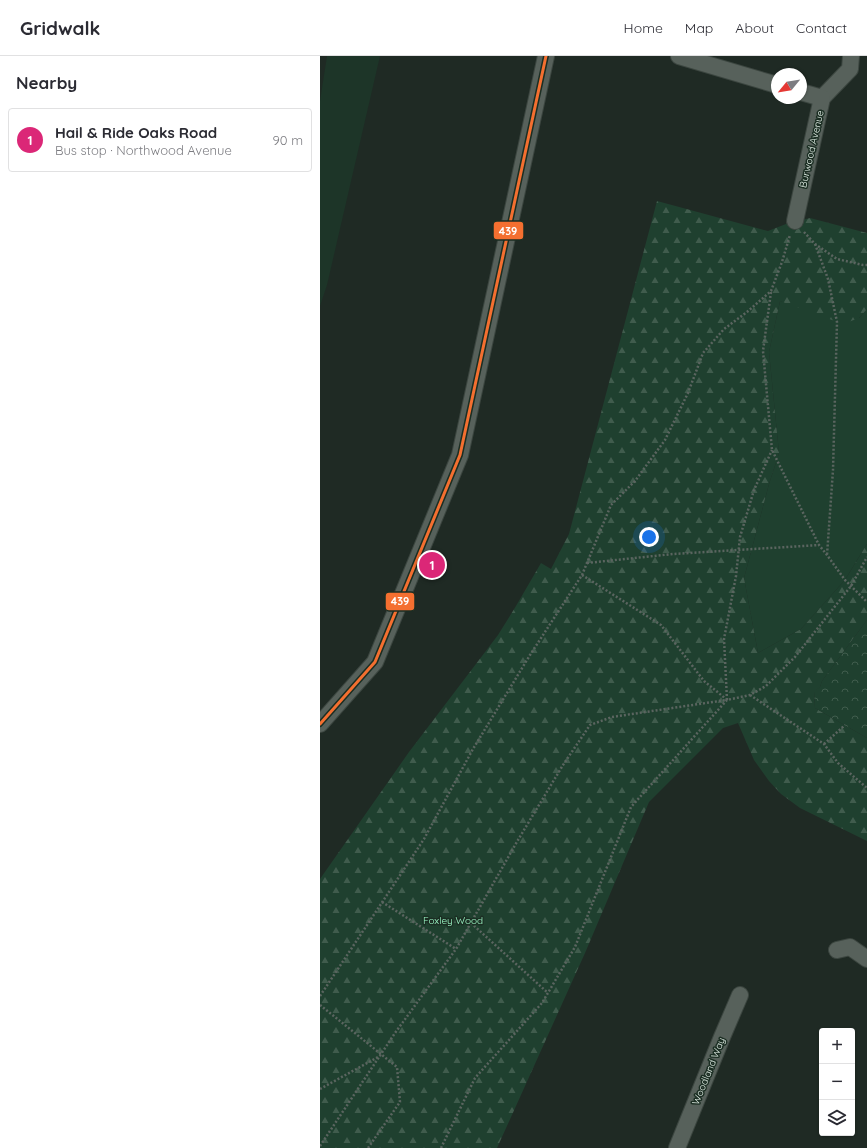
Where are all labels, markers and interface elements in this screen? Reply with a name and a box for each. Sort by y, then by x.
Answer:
text: Gridwalk [20,16,100,40]
text: Home [624,19,663,37]
text: Map [685,19,713,37]
text: About [735,19,774,37]
text: Contact [796,19,847,37]
north arrow [771,68,807,104]
text: Nearby [16,72,77,93]
street label: Burwood Avenue [796,109,827,189]
text: Hail & Ride Oaks Road [55,123,217,142]
text: 1 [27,132,33,148]
text: 90 m [273,132,303,148]
text: Bus stop · Northwood Avenue [55,142,232,158]
line badge: 439 [493,221,524,240]
text: 439 [499,224,517,238]
your location [639,527,659,547]
pin: 1 [419,550,445,580]
line badge: 439 [385,592,415,611]
text: 439 [391,594,409,608]
park label: Foxley Wood [423,914,483,927]
map controls [819,1028,855,1136]
button: + [819,1028,855,1064]
street label: Woodland Way [689,1035,728,1107]
button: − [819,1064,855,1100]
button: layers [819,1100,855,1136]

